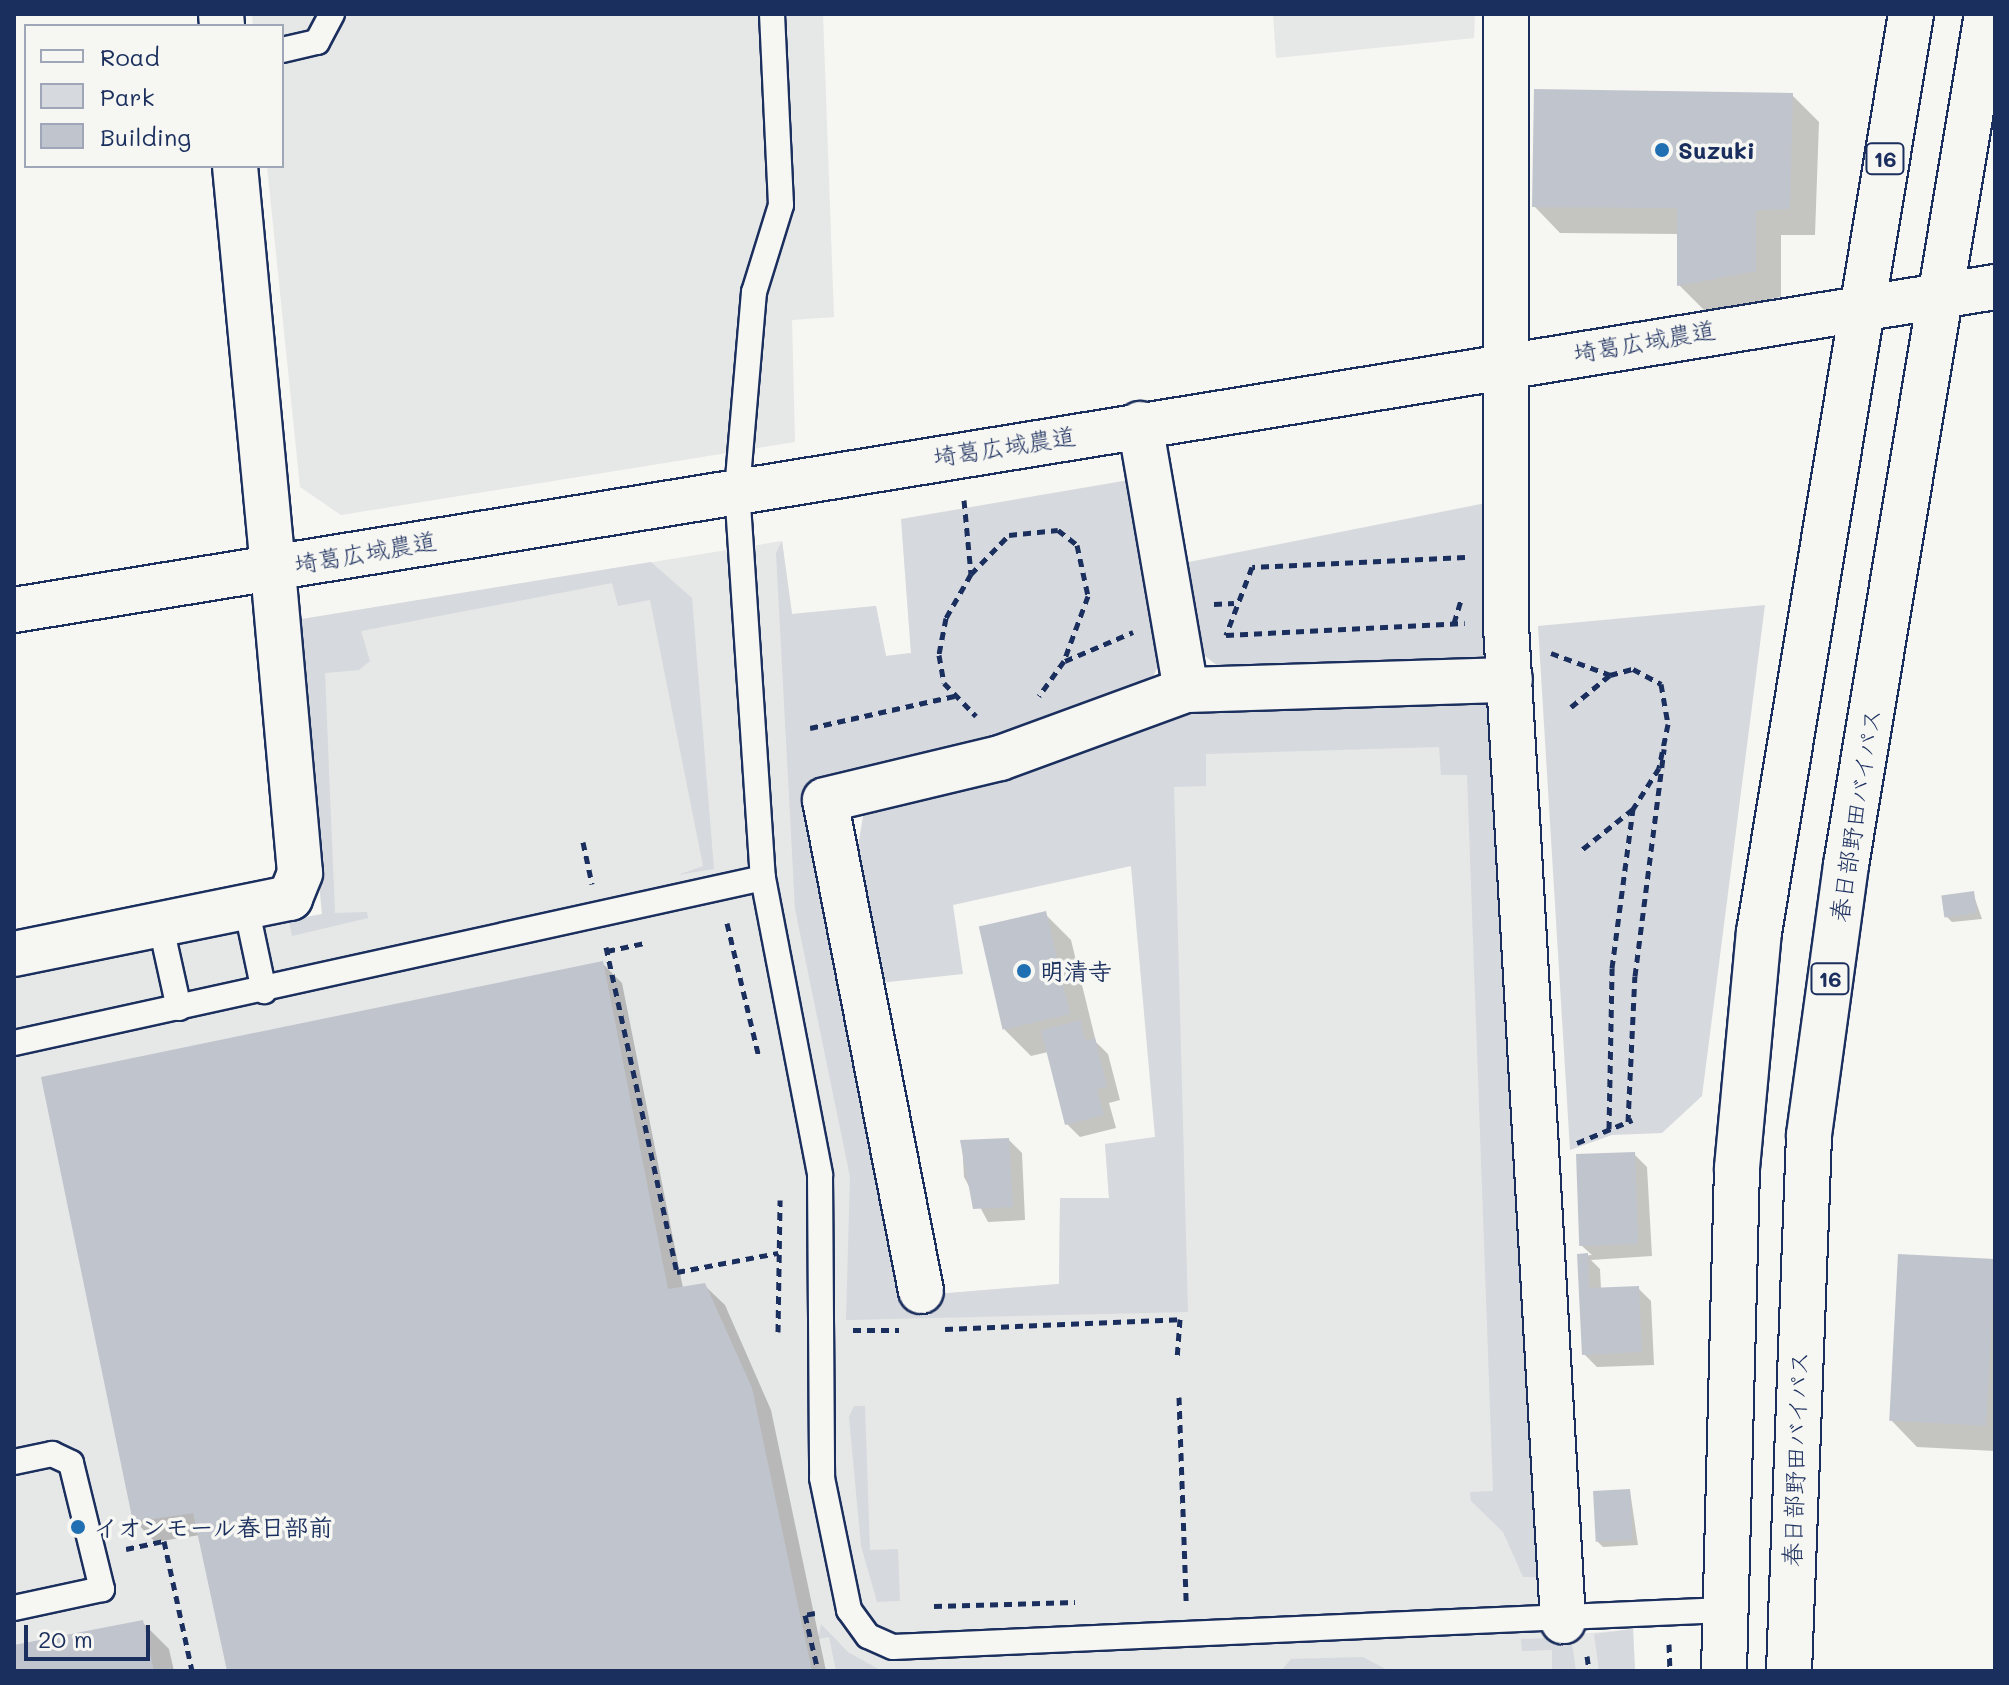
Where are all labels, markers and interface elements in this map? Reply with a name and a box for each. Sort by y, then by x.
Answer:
legend [24,24,284,168]
text: Road [100,41,160,72]
text: Park [100,81,154,112]
text: Building [100,121,191,152]
place label: Suzuki [1678,136,1755,164]
marker: Suzuki [1653,141,1671,159]
road number: 16 [1865,141,1905,177]
street label: 埼葛広域農道 [1571,314,1717,368]
street label: 埼葛広域農道 [931,421,1077,471]
street label: 埼葛広域農道 [292,525,438,579]
street label: 春日部野田バイパス [1824,706,1886,924]
place label: 明清寺 [1040,957,1112,985]
road number: 16 [1810,961,1850,997]
marker: 明清寺 [1015,962,1033,980]
street label: 春日部野田バイパス [1777,1351,1813,1567]
place label: イオンモール春日部前 [94,1513,334,1541]
marker: イオンモール春日部前 [69,1518,87,1536]
scale bar [28,1609,154,1659]
text: 20 m [38,1623,93,1654]

